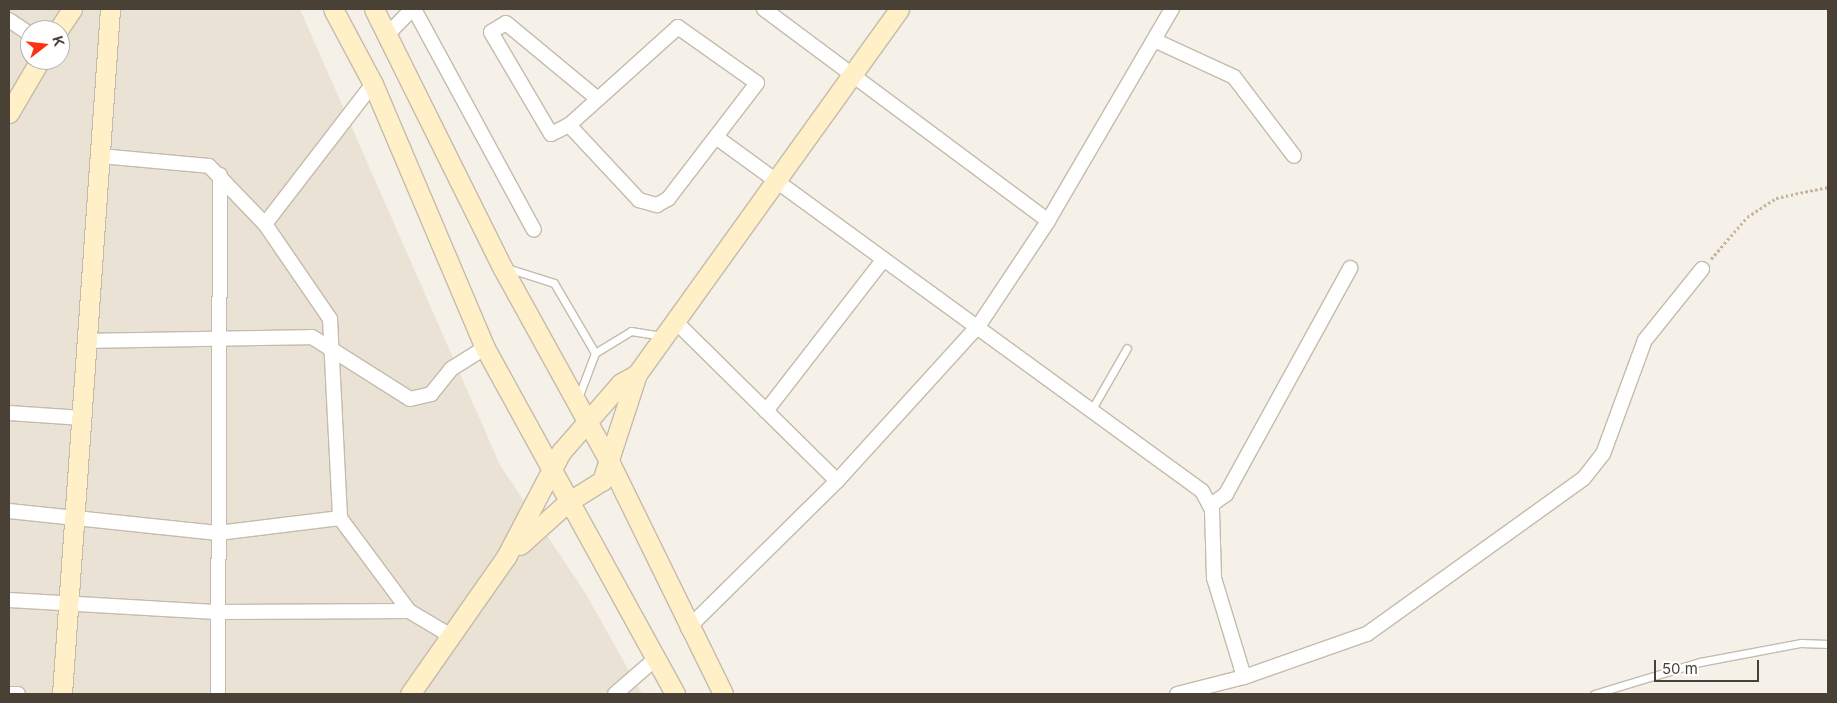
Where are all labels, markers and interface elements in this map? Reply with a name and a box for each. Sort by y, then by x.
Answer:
north arrow [20,20,70,70]
text: K [49,34,68,48]
scale bar [1657,650,1762,682]
text: 50 m [1662,659,1698,678]

